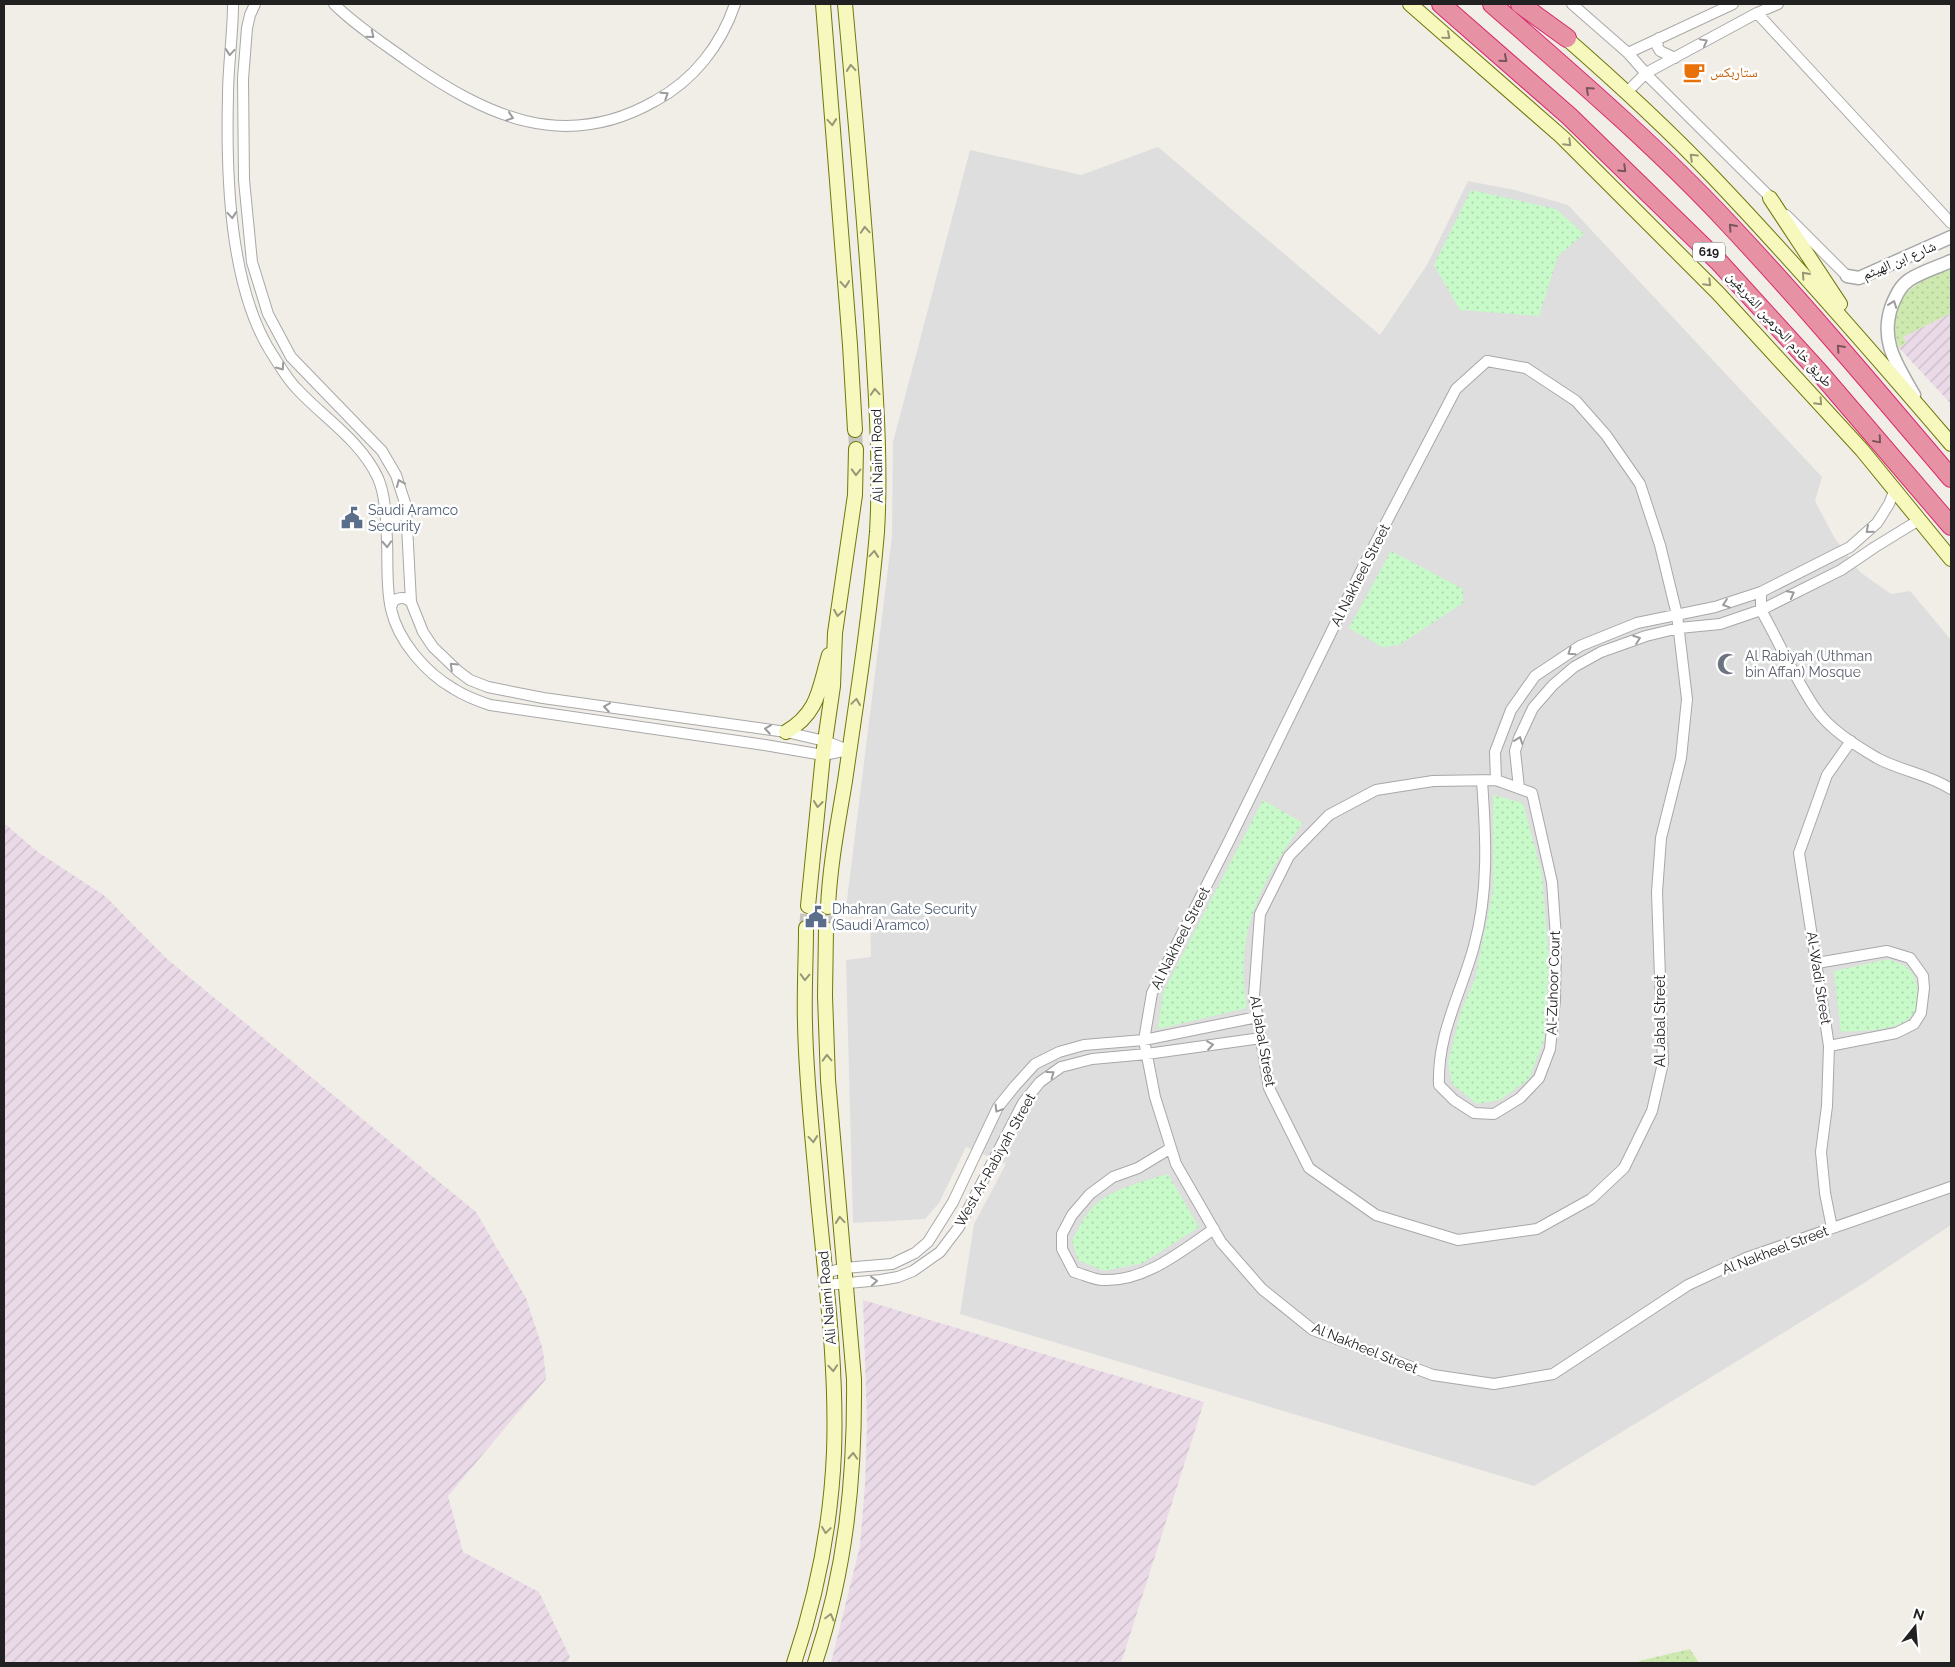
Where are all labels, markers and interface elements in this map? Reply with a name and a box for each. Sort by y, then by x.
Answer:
one-way arrow [365,30,374,39]
one-way arrow [1441,30,1450,38]
one-way arrow [1699,38,1708,48]
one-way arrow [225,49,236,57]
one-way arrow [1498,53,1507,62]
cafe icon: ستاربكس [1681,59,1707,85]
one-way arrow [846,64,857,72]
place label: ستاربكس [1710,64,1758,81]
one-way arrow [1586,87,1595,96]
one-way arrow [660,92,669,101]
one-way arrow [506,111,514,121]
one-way arrow [827,118,838,126]
one-way arrow [1563,138,1572,147]
one-way arrow [1690,154,1699,163]
one-way arrow [1618,163,1627,172]
one-way arrow [227,211,238,219]
one-way arrow [1728,224,1737,233]
one-way arrow [860,226,871,234]
street label: شارع ابن الهيثم [1860,237,1939,284]
road number: 619 [1693,242,1725,262]
street label: طريق خادم الحرمين الشريفين [1722,268,1836,391]
one-way arrow [1802,271,1811,280]
one-way arrow [1703,277,1712,286]
one-way arrow [840,280,851,288]
one-way arrow [1887,300,1897,309]
one-way arrow [1837,345,1846,354]
one-way arrow [275,362,284,371]
one-way arrow [870,388,881,396]
one-way arrow [1813,397,1822,406]
street label: Ali Naimi Road [868,409,886,503]
one-way arrow [1873,435,1882,444]
one-way arrow [851,468,861,476]
one-way arrow [395,479,406,488]
place label: Saudi Aramco Security [368,502,458,534]
public building icon: Saudi Aramco Security [339,505,365,531]
street label: Al Nakheel Street [1327,521,1393,629]
one-way arrow [1866,524,1875,533]
one-way arrow [382,540,393,548]
one-way arrow [869,550,880,558]
one-way arrow [1786,590,1795,600]
one-way arrow [1722,598,1730,608]
one-way arrow [834,608,844,617]
one-way arrow [1632,635,1641,645]
one-way arrow [1568,646,1577,655]
place label: Al Rabiyah (Uthman bin Affan) Mosque [1745,648,1872,680]
mosque icon: Al Rabiyah (Uthman bin Affan) Mosque [1715,651,1741,677]
one-way arrow [449,663,458,672]
one-way arrow [850,698,860,706]
one-way arrow [603,703,611,713]
one-way arrow [764,724,772,735]
one-way arrow [1513,736,1523,745]
one-way arrow [813,800,824,808]
street label: Al Nakheel Street [1147,884,1213,992]
place label: Dhahran Gate Security (Saudi Aramco) [832,901,978,933]
public building icon: Dhahran Gate Security (Saudi Aramco) [803,904,829,930]
street label: Al-Zuhoor Court [1543,930,1563,1036]
street label: Al-Wadi Street [1804,930,1834,1026]
one-way arrow [800,974,810,981]
street label: Al Jabal Street [1652,975,1668,1067]
street label: Al Jabal Street [1247,994,1279,1088]
one-way arrow [1206,1041,1214,1051]
one-way arrow [822,1054,832,1062]
one-way arrow [1045,1071,1055,1080]
street label: West Ar-Rabiyah Street [952,1090,1039,1230]
one-way arrow [995,1103,1005,1112]
one-way arrow [807,1135,818,1143]
one-way arrow [834,1216,845,1224]
street label: Al Nakheel Street [1720,1222,1831,1278]
street label: Ali Naimi Road [815,1250,839,1346]
one-way arrow [871,1276,879,1287]
street label: Al Nakheel Street [1310,1319,1420,1377]
one-way arrow [827,1364,838,1372]
one-way arrow [848,1452,859,1460]
one-way arrow [822,1526,832,1535]
north arrow [1890,1602,1940,1652]
text: N [1911,1605,1926,1624]
one-way arrow [824,1613,834,1621]

